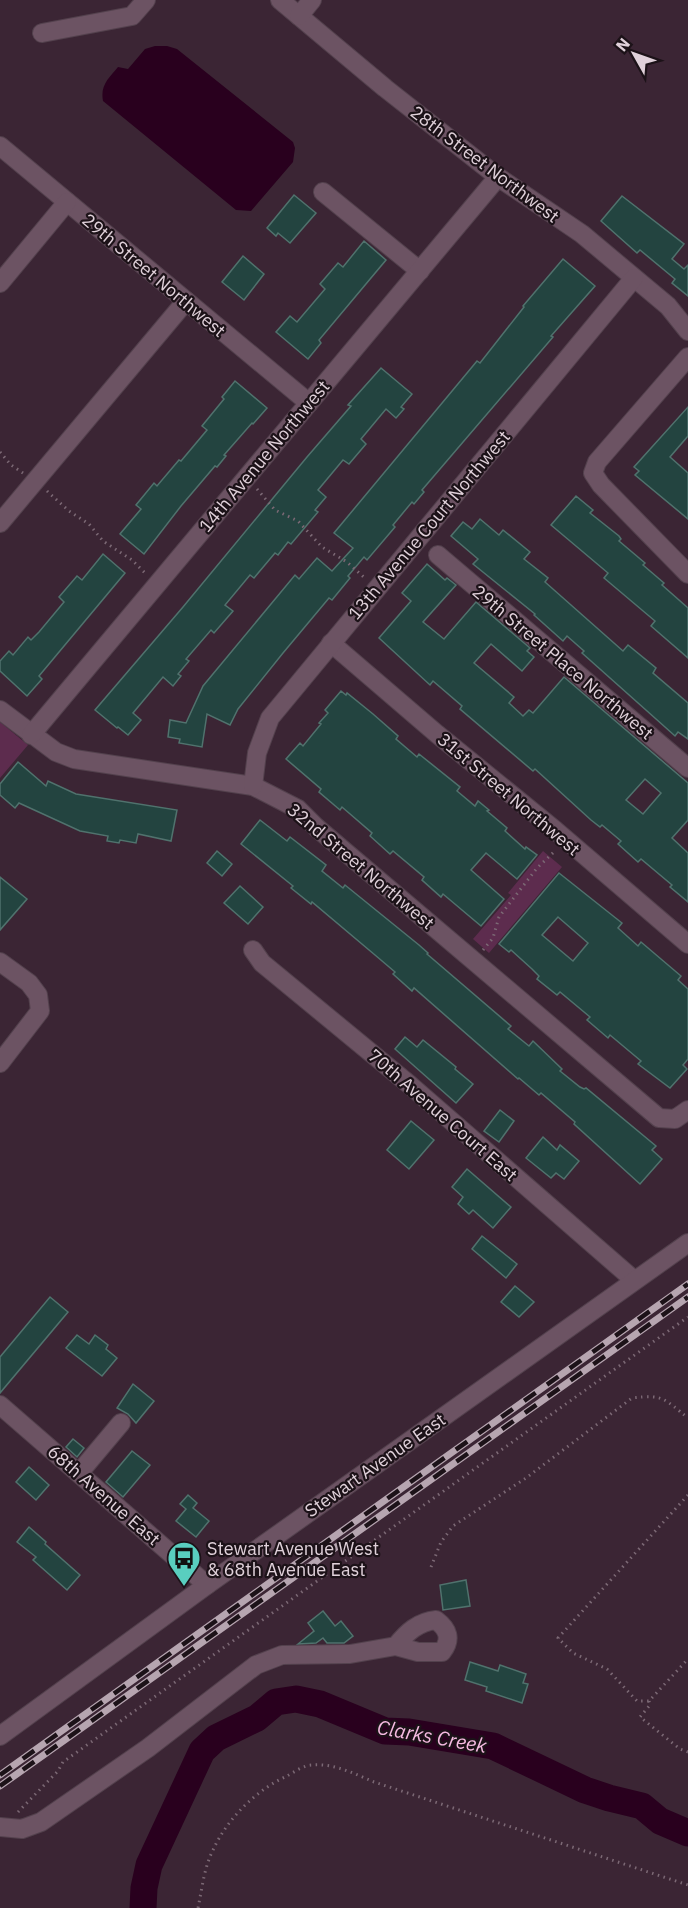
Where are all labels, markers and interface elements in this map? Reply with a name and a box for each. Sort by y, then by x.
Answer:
north arrow [604,24,664,84]
text: N [611,33,634,55]
street label: 28th Street Northwest [406,100,564,228]
street label: 29th Street Northwest [77,208,231,342]
street label: 14th Avenue Northwest [194,375,334,537]
street label: 13th Avenue Court Northwest [343,426,515,624]
street label: 29th Street Place Northwest [468,580,658,744]
street label: 31st Street Northwest [433,728,585,860]
street label: 32nd Street Northwest [283,798,439,934]
street label: 70th Avenue Court East [364,1044,522,1186]
street label: Stewart Avenue East [300,1408,450,1522]
street label: 68th Avenue East [43,1440,165,1550]
place label: Stewart Avenue West & 68th Avenue East [207,1537,379,1581]
bus stop icon: Stewart Avenue West & 68th Avenue East [166,1540,202,1587]
water label: Clarks Creek [375,1713,490,1759]

